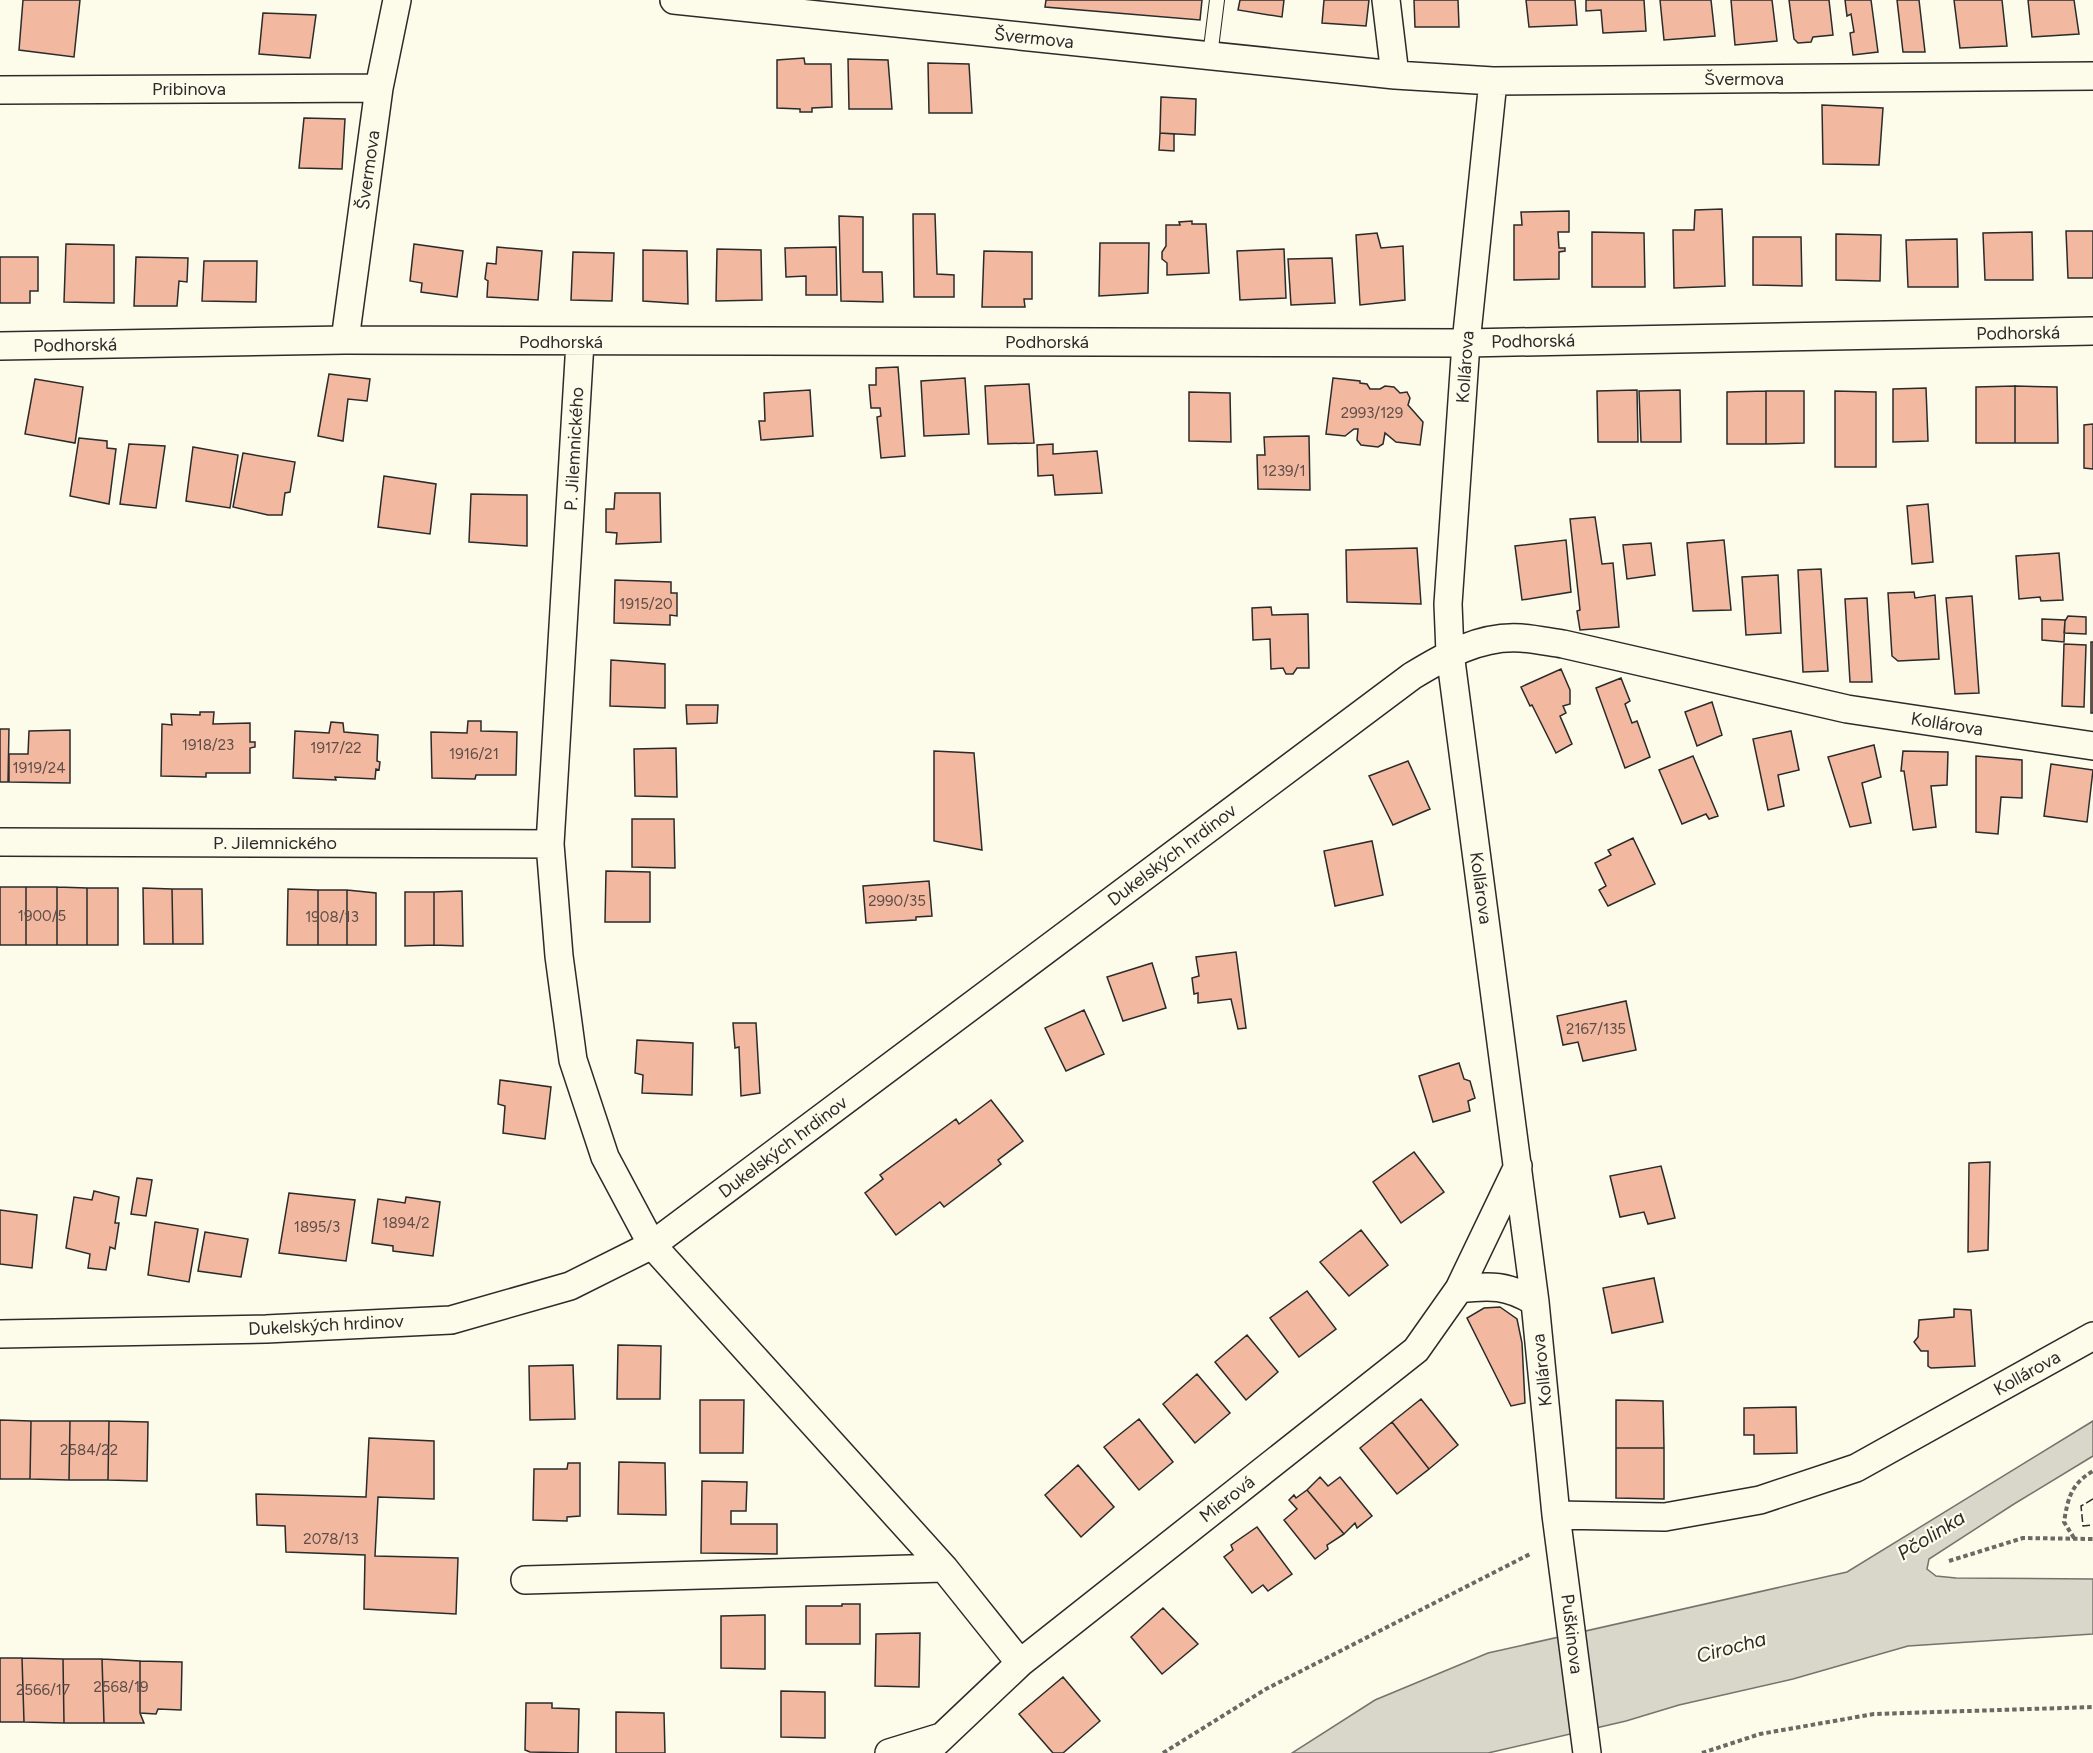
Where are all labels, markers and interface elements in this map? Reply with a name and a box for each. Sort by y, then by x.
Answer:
street label: Švermova [993,23,1075,53]
street label: Švermova [1704,68,1784,90]
street label: Pribinova [152,78,226,100]
street label: Švermova [352,129,384,211]
street label: Podhorská [1976,321,2060,345]
street label: Podhorská [1491,329,1575,353]
street label: Kollárova [1451,330,1479,404]
street label: Podhorská [519,331,603,353]
street label: Podhorská [1005,331,1089,353]
street label: Podhorská [33,333,117,357]
street label: P. Jilemnického [560,387,588,511]
house number: 2993/129 [1341,404,1403,422]
house number: 1239/1 [1262,462,1306,480]
house number: 1915/20 [619,595,673,613]
street label: Kollárova [1909,707,1985,741]
house number: 1918/23 [182,736,234,754]
house number: 1917/22 [310,739,362,757]
house number: 1916/21 [449,745,499,763]
house number: 1919/24 [13,759,65,777]
street label: Dukelských hrdinov [1103,799,1241,911]
street label: P. Jilemnického [213,832,337,854]
street label: Kollárova [1465,850,1497,926]
house number: 2990/35 [868,892,926,910]
house number: 1900/5 [18,907,66,925]
house number: 1908/13 [305,908,359,926]
house number: 2167/135 [1566,1020,1626,1038]
street label: Dukelských hrdinov [714,1091,852,1203]
house number: 1894/2 [382,1214,430,1232]
house number: 1895/3 [294,1218,340,1236]
street label: Dukelských hrdinov [248,1310,405,1340]
street label: Kollárova [1527,1333,1557,1407]
street label: Kollárova [1990,1346,2064,1400]
house number: 2584/22 [60,1441,118,1459]
street label: Mierová [1195,1471,1259,1527]
water label: Pčolinka [1893,1505,1970,1565]
house number: 2078/13 [303,1530,359,1548]
street label: Puškinova [1556,1593,1588,1675]
water label: Cirocha [1693,1626,1769,1668]
house number: 2568/19 [93,1678,149,1696]
house number: 2566/17 [16,1681,70,1699]

